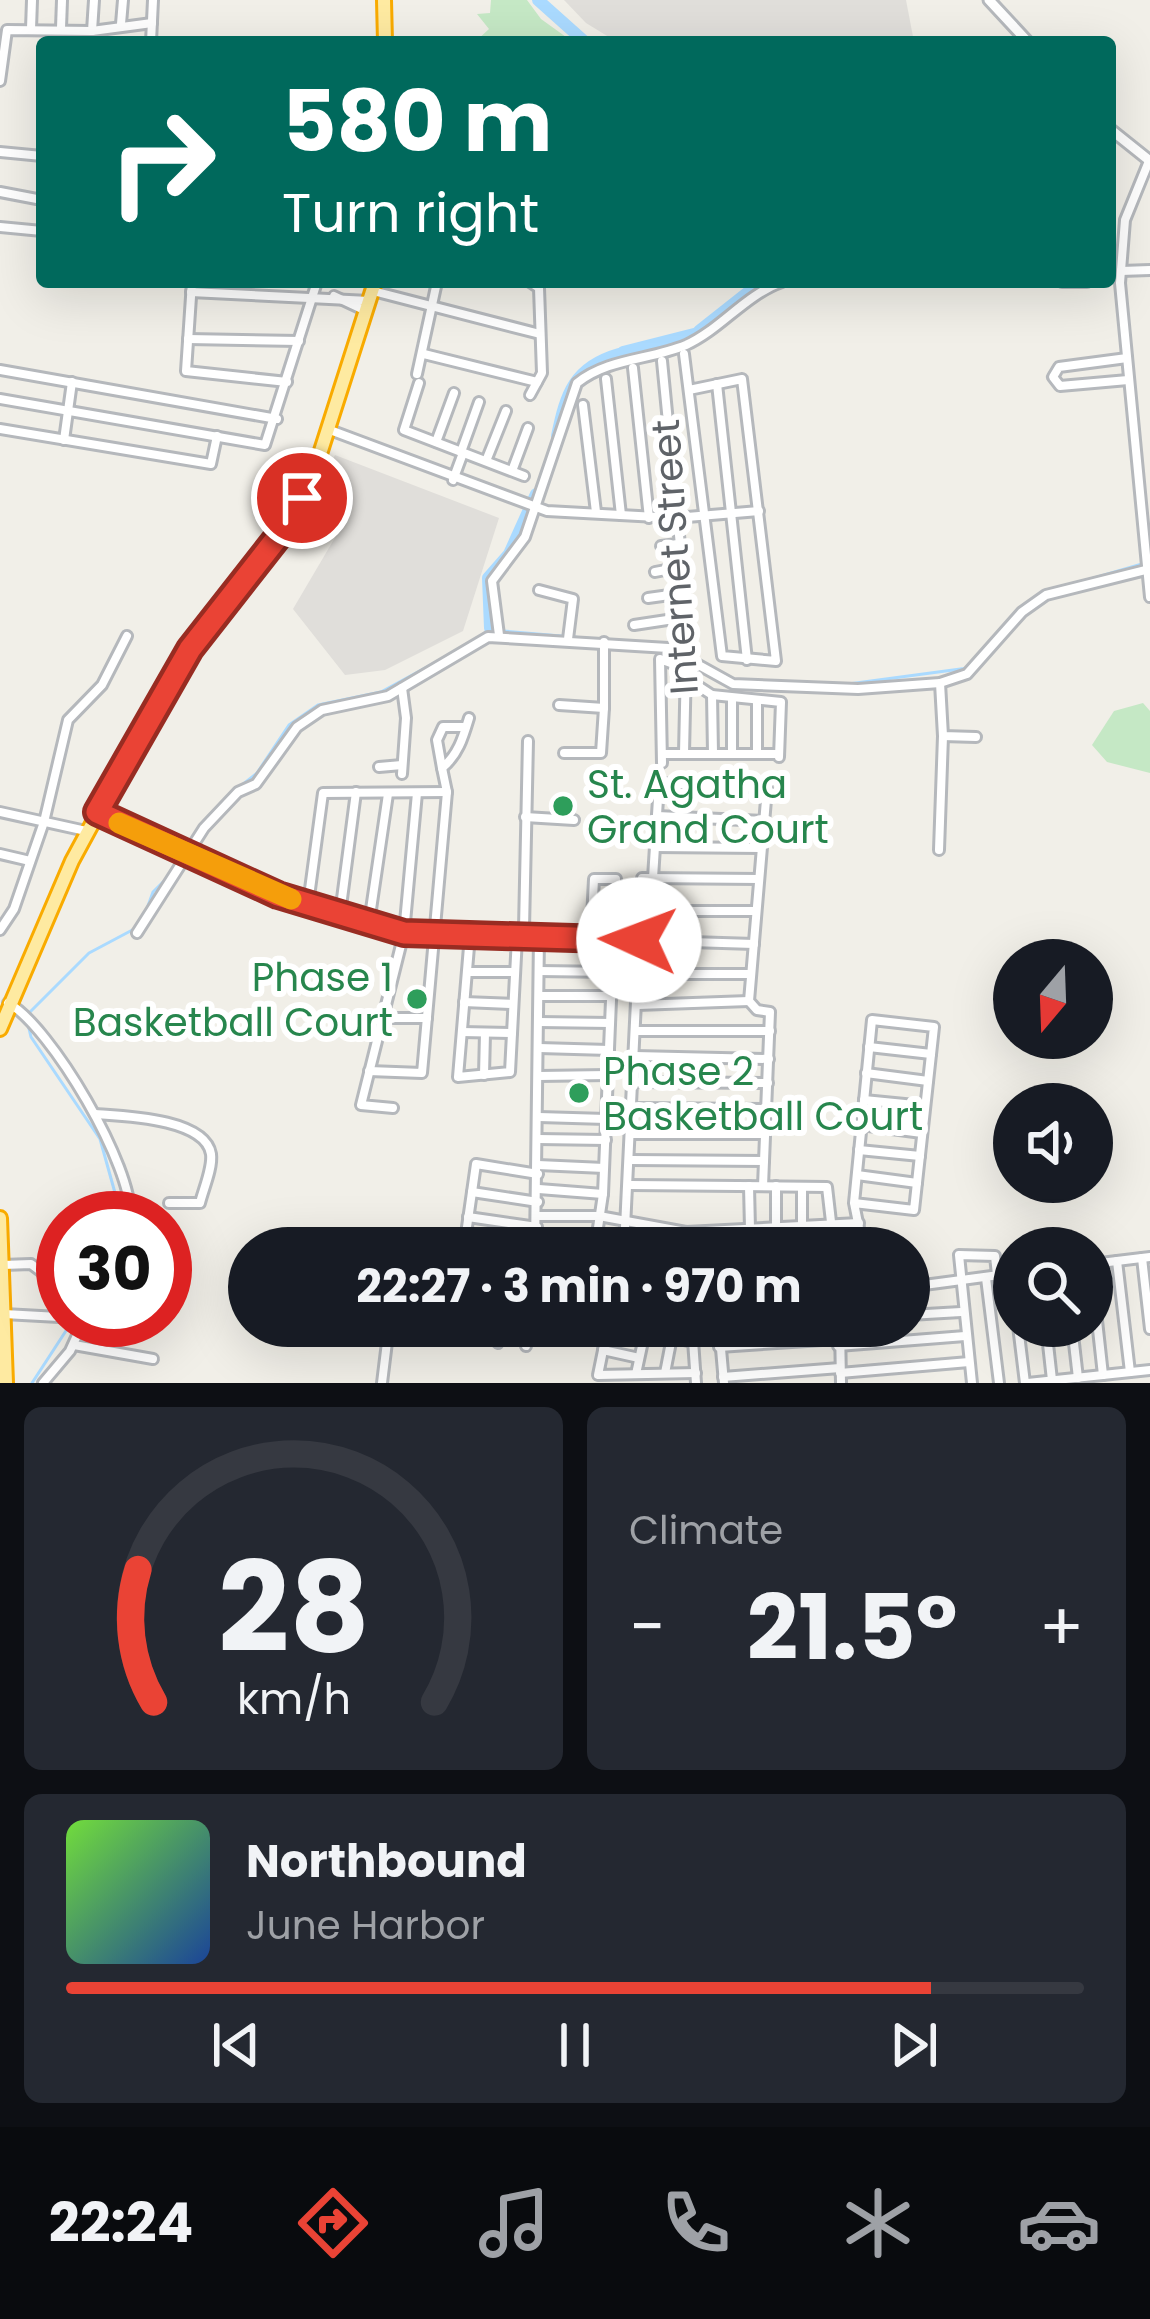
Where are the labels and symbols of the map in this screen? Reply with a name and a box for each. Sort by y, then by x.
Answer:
street label: Internet Street [638,418,712,696]
pin [251,447,353,549]
place label: St. Agatha Grand Court [587,757,829,857]
marker: St. Agatha Grand Court [550,793,576,819]
position arrow [576,877,702,1003]
north arrow [993,939,1113,1059]
place label: Phase 1 Basketball Court [73,950,393,1050]
marker: Phase 1 Basketball Court [404,986,430,1012]
place label: Phase 2 Basketball Court [603,1044,923,1144]
marker: Phase 2 Basketball Court [566,1080,592,1106]
speed limit sign: 30 [36,1191,192,1347]

